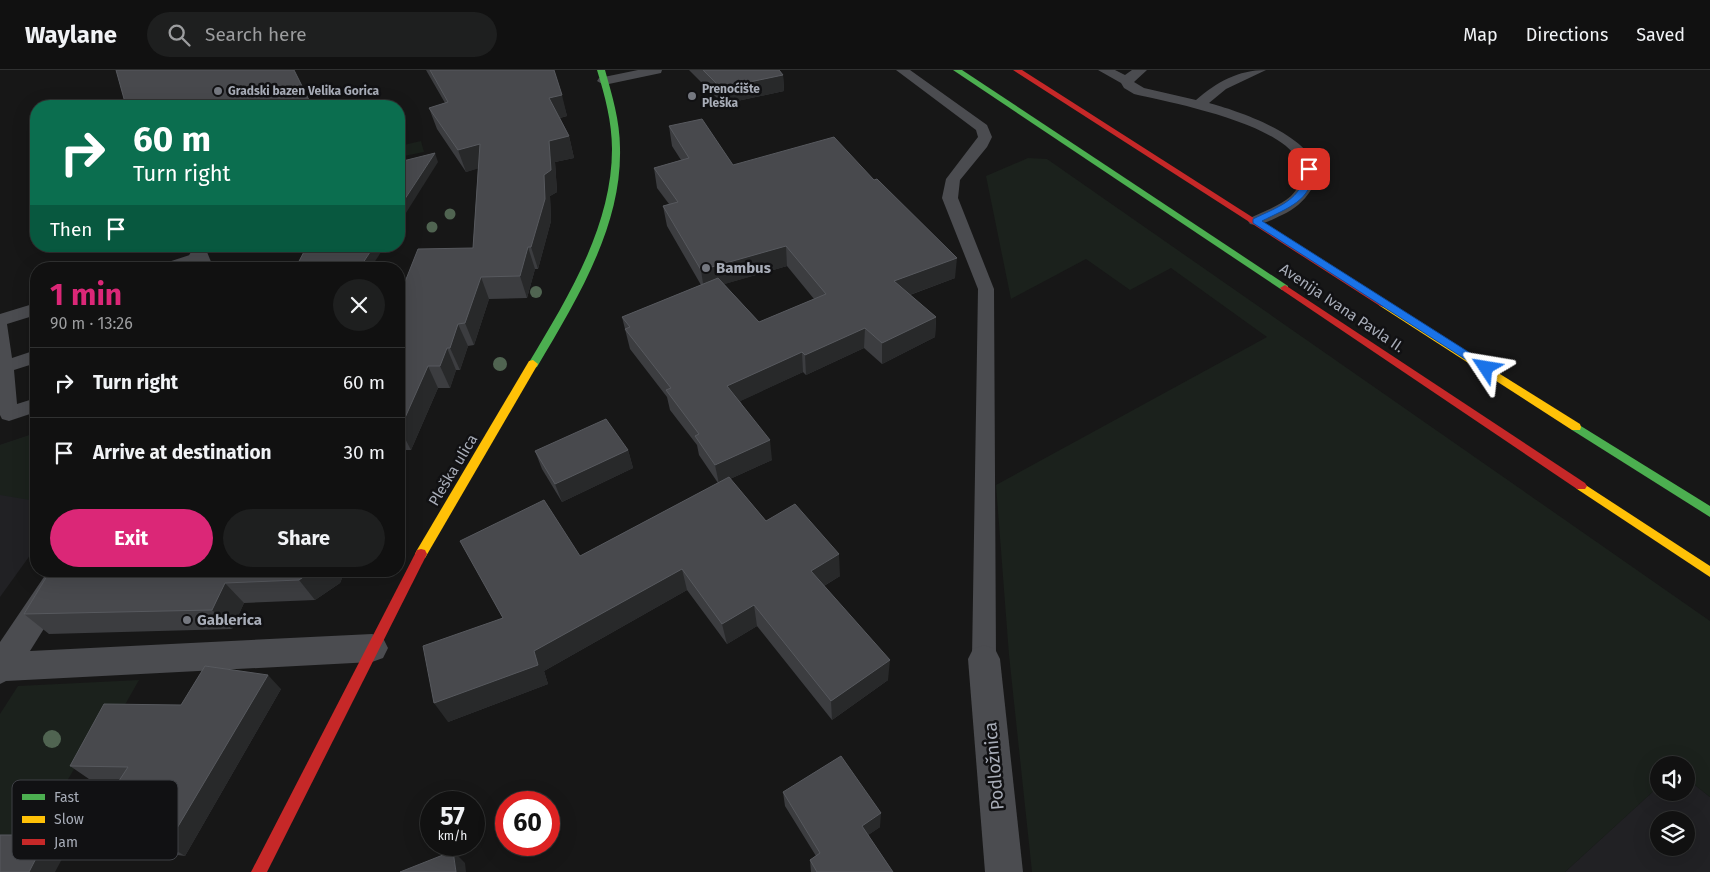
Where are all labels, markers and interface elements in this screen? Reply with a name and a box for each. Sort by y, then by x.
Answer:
search box [147,12,497,57]
text: Waylane [25,21,117,49]
icon: search [165,21,193,49]
text: Search here [205,23,307,46]
text: Map [1463,24,1498,46]
text: Directions [1526,24,1608,46]
text: Saved [1636,24,1685,46]
place label: Prenoćište Pleška [702,82,760,110]
place label: Gradski bazen Velika Gorica [228,84,380,98]
marker: Gradski bazen Velika Gorica [212,85,224,97]
marker: Prenoćište Pleška [686,90,698,102]
text: 60 m [133,118,211,160]
icon: right [50,120,115,185]
pin [1288,148,1330,190]
icon: arrive [1295,155,1323,183]
text: Turn right [133,160,230,187]
icon: arrive [102,215,130,243]
text: Then [50,218,92,241]
place label: Bambus [716,259,771,277]
street label: Avenija Ivana Pavla II. [1276,260,1408,356]
marker: Bambus [700,262,712,274]
text: 1 min [50,277,122,313]
button: close [333,279,385,331]
text: 90 m · 13:26 [50,314,133,333]
position arrow [1459,341,1511,393]
icon: right [50,369,78,397]
text: Turn right [93,371,178,394]
text: 60 m [343,371,385,394]
street label: Pleška ulica [425,431,481,509]
icon: arrive [50,439,78,467]
text: Arrive at destination [93,441,272,464]
text: 30 m [344,441,385,464]
button: Exit [50,509,213,567]
button: Share [223,509,385,567]
place label: Gablerica [197,611,262,629]
marker: Gablerica [181,614,193,626]
street label: Podložnica [979,721,1009,811]
map controls [1650,756,1695,856]
button: sound [1650,756,1695,801]
legend [12,780,178,860]
text: Fast [54,789,80,806]
speed limit sign: 60 [495,791,560,856]
text: 57 [440,802,465,832]
text: Slow [54,811,84,828]
button: layers [1650,811,1695,856]
text: km/h [438,829,467,843]
text: Jam [54,834,78,851]

